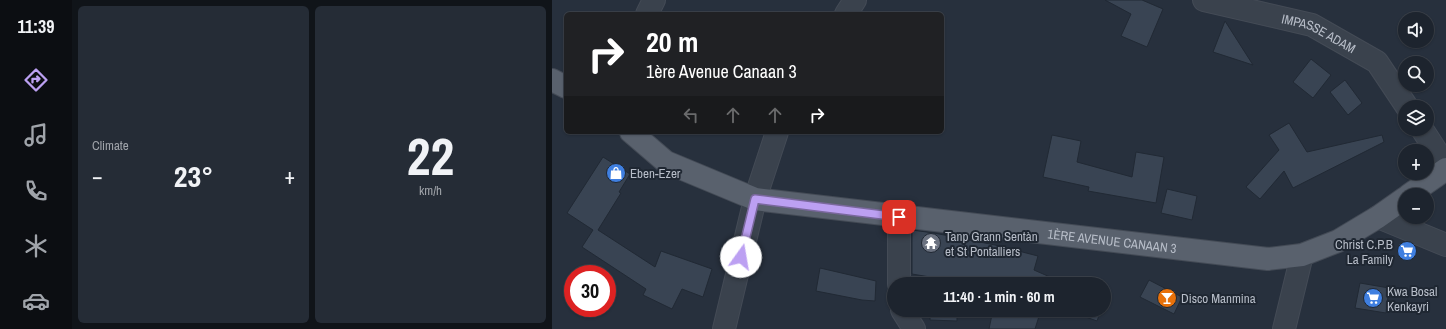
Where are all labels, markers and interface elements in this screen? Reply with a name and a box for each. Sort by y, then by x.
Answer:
street label: IMPASSE ADAM [1280,10,1359,57]
map controls [1398,12,1434,224]
button: sound [1398,12,1434,48]
text: 11:39 [18,14,54,39]
text: 20 m [646,23,698,61]
icon: right [580,28,632,80]
button: search [1398,56,1434,92]
text: 1ère Avenue Canaan 3 [646,59,797,84]
icon: directions [22,66,50,94]
button: layers [1398,100,1434,136]
icon: left [680,104,702,126]
icon: ahead [722,104,744,126]
icon: ahead [764,104,786,126]
icon: right [806,104,828,126]
icon: music [22,121,50,149]
text: 22 [407,121,454,191]
text: Climate [92,137,129,154]
button: + [1398,144,1434,180]
text: 23° [174,156,213,196]
text: − [92,161,103,191]
text: + [284,161,295,191]
shop icon: Eben-Ezer [605,162,627,184]
place label: Eben-Ezer [630,165,681,182]
icon: phone [22,177,50,205]
text: km/h [419,182,442,199]
button: − [1398,188,1434,224]
pin [882,200,916,234]
icon: arrive [888,206,910,228]
street label: 1ÈRE AVENUE CANAAN 3 [1047,225,1178,257]
place label: Tanp Grann Sentàn et St Pontalliers [945,228,1038,260]
icon: climate [22,232,50,260]
temple icon: Tanp Grann Sentàn et St Pontalliers [920,232,942,254]
position arrow [720,236,762,278]
place label: Christ C.P.B La Family [1335,236,1394,268]
supermarket icon: Christ C.P.B La Family [1396,240,1418,262]
speed limit sign: 30 [564,265,616,317]
place label: Kwa Bosal Kenkayri [1387,283,1437,315]
text: 11:40 · 1 min · 60 m [943,286,1055,307]
icon: car [22,287,50,315]
bar icon: Disco Manmina [1156,287,1178,309]
supermarket icon: Kwa Bosal Kenkayri [1362,287,1384,309]
place label: Disco Manmina [1181,290,1256,307]

